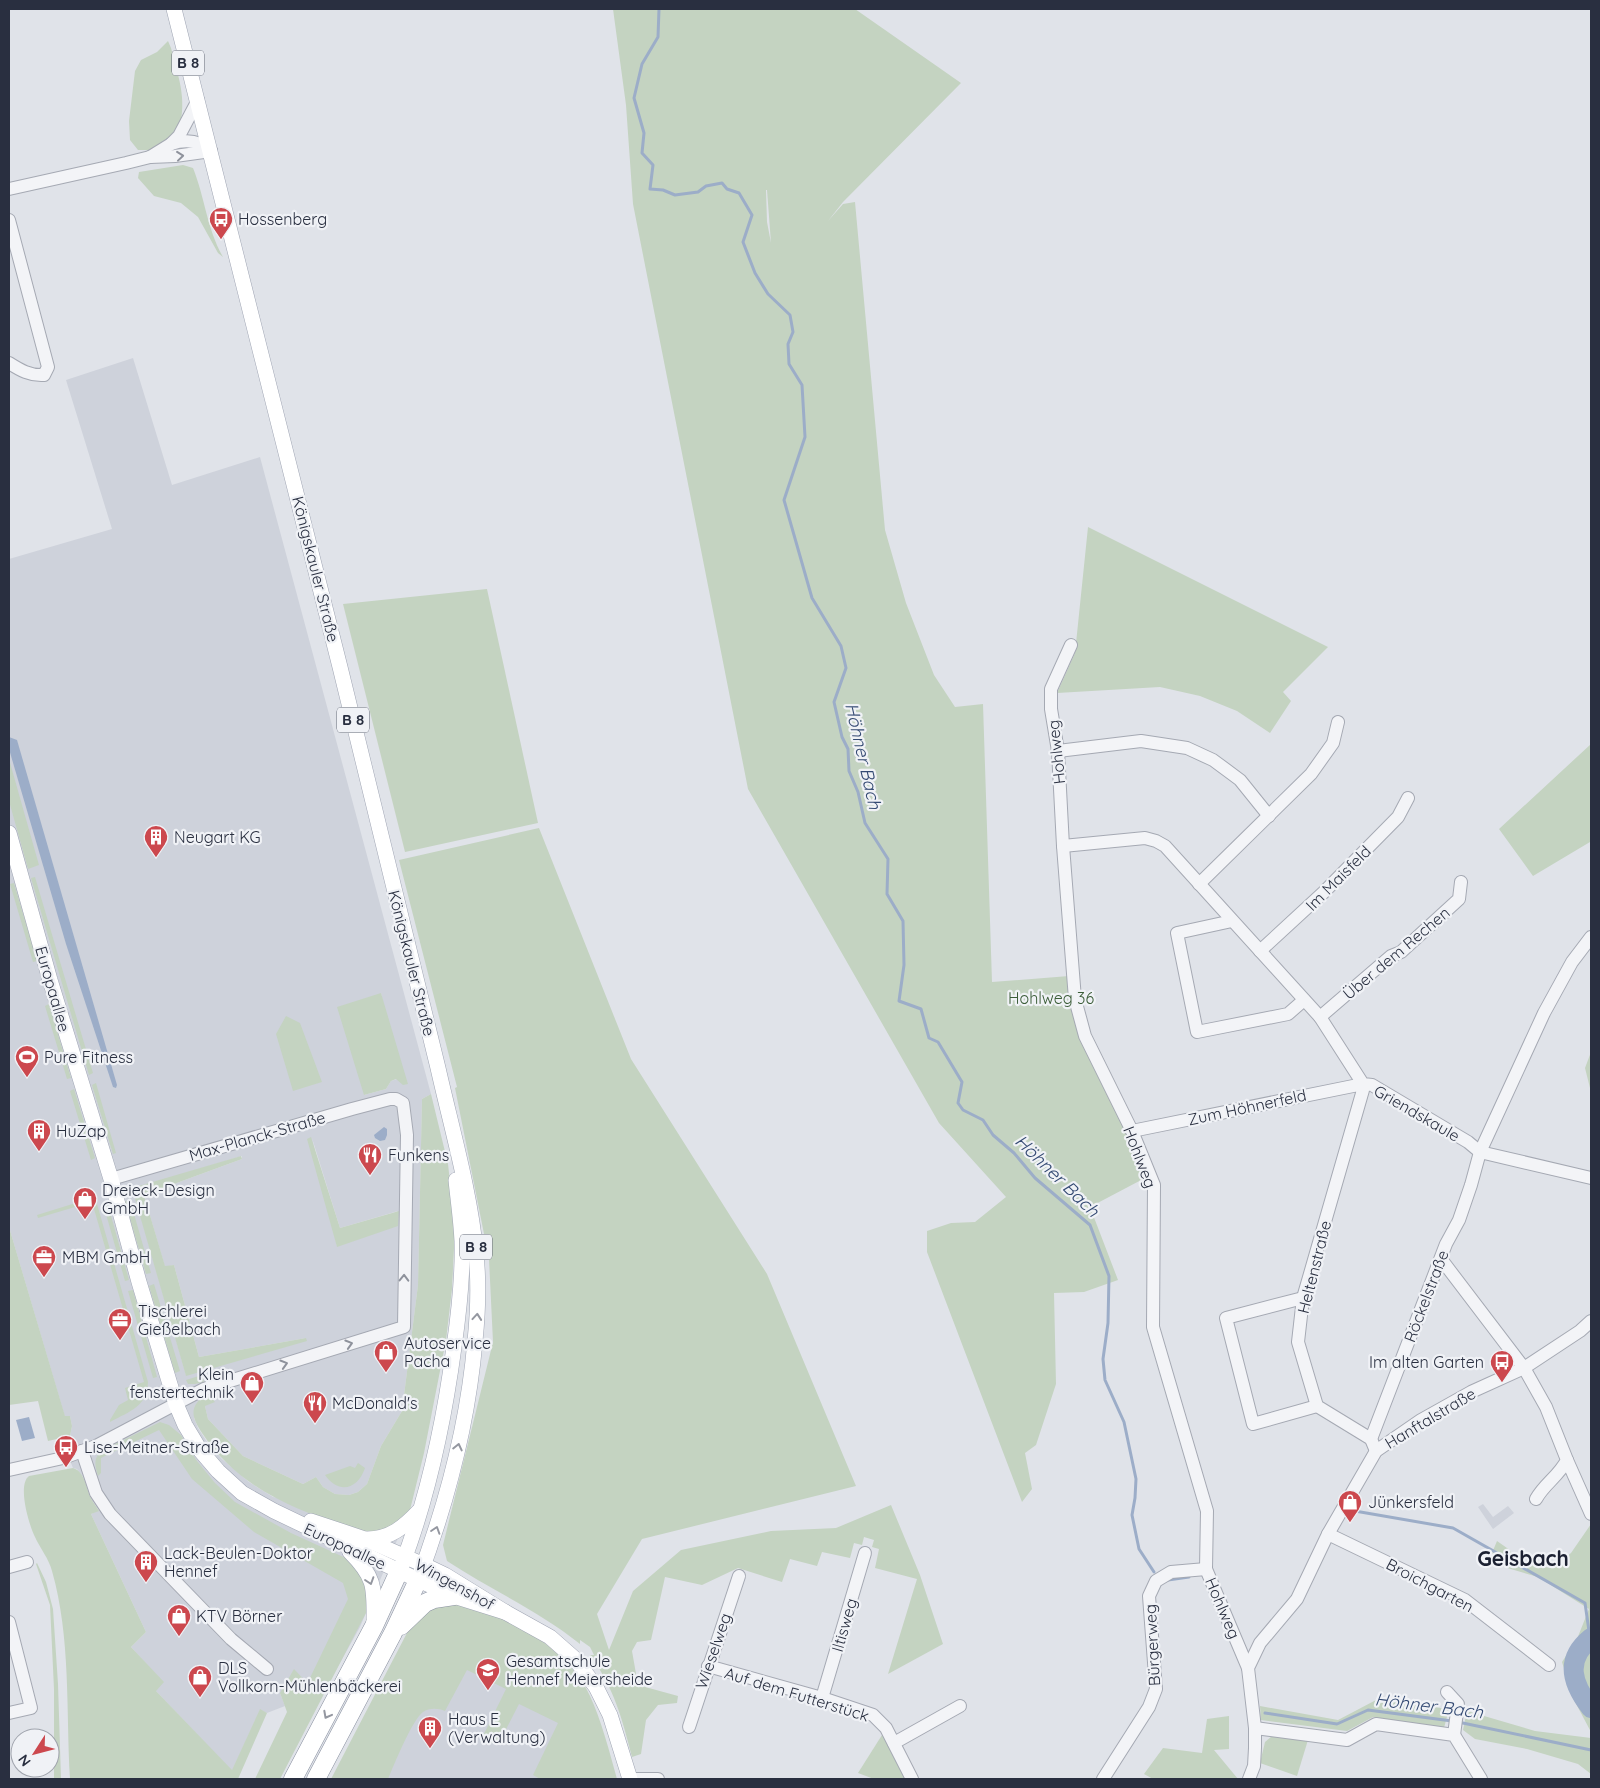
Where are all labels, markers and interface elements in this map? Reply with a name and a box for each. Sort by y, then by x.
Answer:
road number: B 8 [172,50,204,76]
one-way arrow [177,151,185,162]
bus stop icon: Hossenberg [208,206,234,240]
place label: Hossenberg [238,209,327,229]
street label: Königskauler Straße [288,494,344,644]
water label: Höhner Bach [840,700,887,812]
road number: B 8 [337,708,369,732]
street label: Hohlweg [1043,719,1069,785]
building icon: Neugart KG [143,824,169,858]
place label: Neugart KG [174,827,261,847]
street label: Im Maisfeld [1301,841,1375,915]
street label: Königskauler Straße [384,888,440,1038]
street label: Über dem Rechen [1338,902,1454,1004]
street label: Europaallee [31,944,75,1034]
park label: Hohlweg 36 [1008,988,1094,1008]
sports icon: Pure Fitness [14,1044,40,1078]
place label: Pure Fitness [44,1047,133,1067]
street label: Griendskaule [1370,1080,1464,1146]
street label: Zum Höhnerfeld [1186,1085,1308,1129]
street label: Max-Planck-Straße [186,1107,328,1165]
building icon: HuZap [26,1118,52,1152]
place label: HuZap [56,1121,106,1141]
street label: Hohlweg [1119,1123,1161,1191]
water label: Höhner Bach [1010,1130,1105,1222]
restaurant icon: Funkens [357,1142,383,1176]
place label: Funkens [388,1145,449,1165]
place label: Dreieck-Design GmbH [102,1180,215,1218]
shop icon: Dreieck-Design GmbH [72,1186,98,1220]
street label: Heltenstraße [1293,1218,1335,1316]
road number: B 8 [460,1234,492,1260]
office icon: MBM GmbH [31,1244,57,1278]
place label: MBM GmbH [62,1247,150,1267]
street label: Röckelstraße [1399,1247,1453,1345]
one-way arrow [399,1274,409,1282]
place label: Tischlerei Gießelbach [138,1301,221,1339]
office icon: Tischlerei Gießelbach [107,1307,133,1341]
one-way arrow [471,1313,482,1321]
place label: Autoservice Pacha [404,1333,491,1371]
shop icon: Autoservice Pacha [373,1339,399,1373]
one-way arrow [345,1340,353,1350]
bus stop icon: Im alten Garten [1489,1349,1515,1383]
place label: Im alten Garten [1369,1352,1484,1372]
one-way arrow [280,1360,288,1370]
place label: Klein fenstertechnik [130,1364,234,1402]
shop icon: Klein fenstertechnik [239,1370,265,1404]
street label: Hanftalstraße [1381,1383,1479,1453]
restaurant icon: McDonald's [302,1390,328,1424]
place label: McDonald's [332,1393,418,1413]
bus stop icon: Lise-Meitner-Straße [53,1434,79,1468]
place label: Lise-Meitner-Straße [84,1437,229,1457]
one-way arrow [452,1442,463,1451]
shop icon: Jünkersfeld [1337,1489,1363,1523]
place label: Jünkersfeld [1368,1492,1454,1512]
street label: Europaallee [301,1518,389,1574]
one-way arrow [430,1526,440,1534]
place label: Lack-Beulen-Doktor Hennef [164,1543,313,1581]
district label: Geisbach [1477,1545,1569,1571]
building icon: Lack-Beulen-Doktor Hennef [133,1549,159,1583]
street label: Wingenshof [412,1554,499,1614]
street label: Broichgarten [1383,1554,1477,1616]
street label: Hohlweg [1201,1574,1245,1642]
one-way arrow [365,1576,375,1585]
street label: Iltisweg [827,1596,861,1654]
shop icon: KTV Börner [166,1603,192,1637]
street label: Bürgerweg [1140,1603,1164,1687]
place label: KTV Börner [196,1606,282,1626]
street label: Wieselweg [691,1610,735,1692]
place label: Gesamtschule Hennef Meiersheide [506,1651,653,1689]
school or university icon: Gesamtschule Hennef Meiersheide [475,1657,501,1691]
place label: DLS Vollkorn-Mühlenbäckerei [218,1658,401,1696]
street label: Auf dem Futterstück [722,1663,872,1725]
shop icon: DLS Vollkorn-Mühlenbäckerei [187,1664,213,1698]
water label: Höhner Bach [1374,1687,1485,1724]
place label: Haus E (Verwaltung) [448,1709,545,1747]
one-way arrow [323,1710,333,1719]
building icon: Haus E (Verwaltung) [417,1715,443,1749]
north arrow [10,1728,60,1778]
text: N [14,1751,35,1770]

